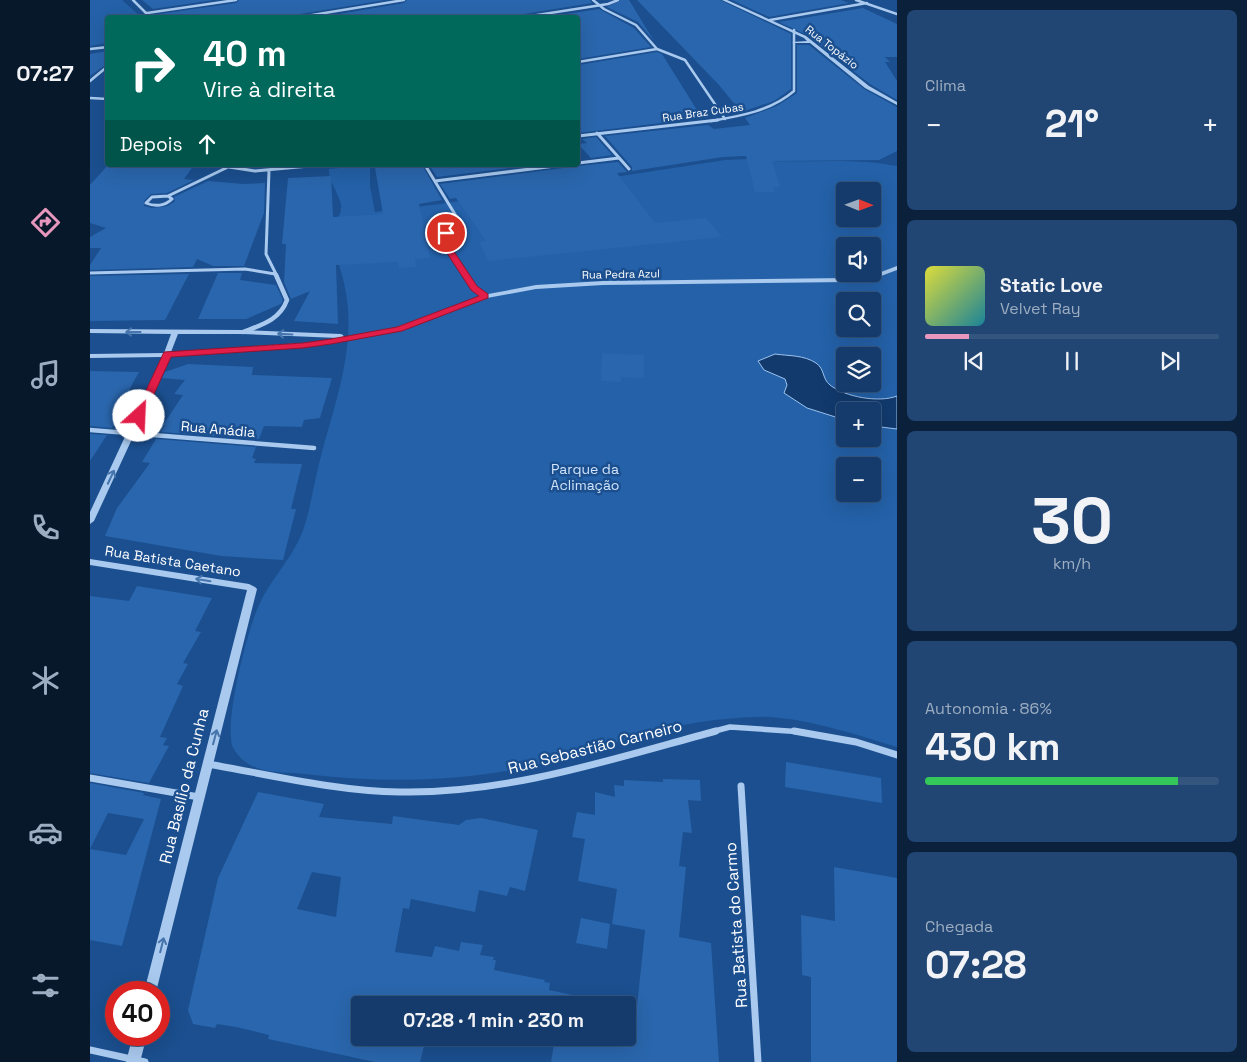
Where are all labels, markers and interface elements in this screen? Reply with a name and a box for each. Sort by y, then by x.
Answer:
street label: Rua Topázio [803,22,861,72]
text: 40 m [203,32,287,76]
icon: right [120,35,185,100]
text: 07:27 [16,59,74,87]
text: Vire à direita [203,75,335,103]
text: Clima [925,75,966,96]
street label: Rua Braz Cubas [661,99,745,125]
text: 21° [1045,100,1099,148]
text: − [925,107,942,143]
text: + [1202,107,1219,143]
icon: ahead [193,130,221,158]
text: Depois [120,132,183,157]
north arrow [836,182,881,228]
map controls [836,182,881,502]
icon: directions [28,205,63,240]
pin [425,212,467,254]
icon: arrive [432,219,460,247]
button: sound [836,237,881,282]
street label: Rua Pedra Azul [582,266,660,282]
text: Static Love [1000,273,1103,298]
button: search [836,292,881,337]
text: Velvet Ray [1000,298,1081,319]
one-way arrow [125,327,141,337]
one-way arrow [277,329,293,338]
button: layers [836,347,881,392]
icon: previous [960,347,988,375]
icon: pause [1058,347,1086,375]
icon: next [1156,347,1184,375]
icon: music [28,357,63,392]
position arrow [112,389,164,441]
button: + [836,402,881,447]
street label: Rua Anádia [180,417,256,441]
button: − [836,457,881,502]
park label: Parque da Aclimação [551,460,619,494]
one-way arrow [107,470,116,485]
text: 30 [1031,479,1113,562]
icon: phone [28,510,63,545]
street label: Rua Batista Caetano [104,541,242,581]
text: km/h [1053,553,1091,574]
one-way arrow [196,574,212,584]
icon: climate [28,663,63,698]
text: Autonomia · 86% [925,698,1052,719]
street label: Rua Basílio da Cunha [155,706,213,866]
street label: Rua Sebastião Carneiro [506,715,684,779]
text: 430 km [925,723,1060,771]
one-way arrow [210,729,220,745]
icon: car [28,815,63,850]
street label: Rua Batista do Carmo [720,841,752,1009]
text: Chegada [925,916,993,937]
one-way arrow [158,938,167,954]
text: 07:28 [925,941,1027,989]
icon: filters [28,968,63,1003]
speed limit sign: 40 [105,981,170,1046]
text: 07:28 · 1 min · 230 m [403,1008,584,1033]

